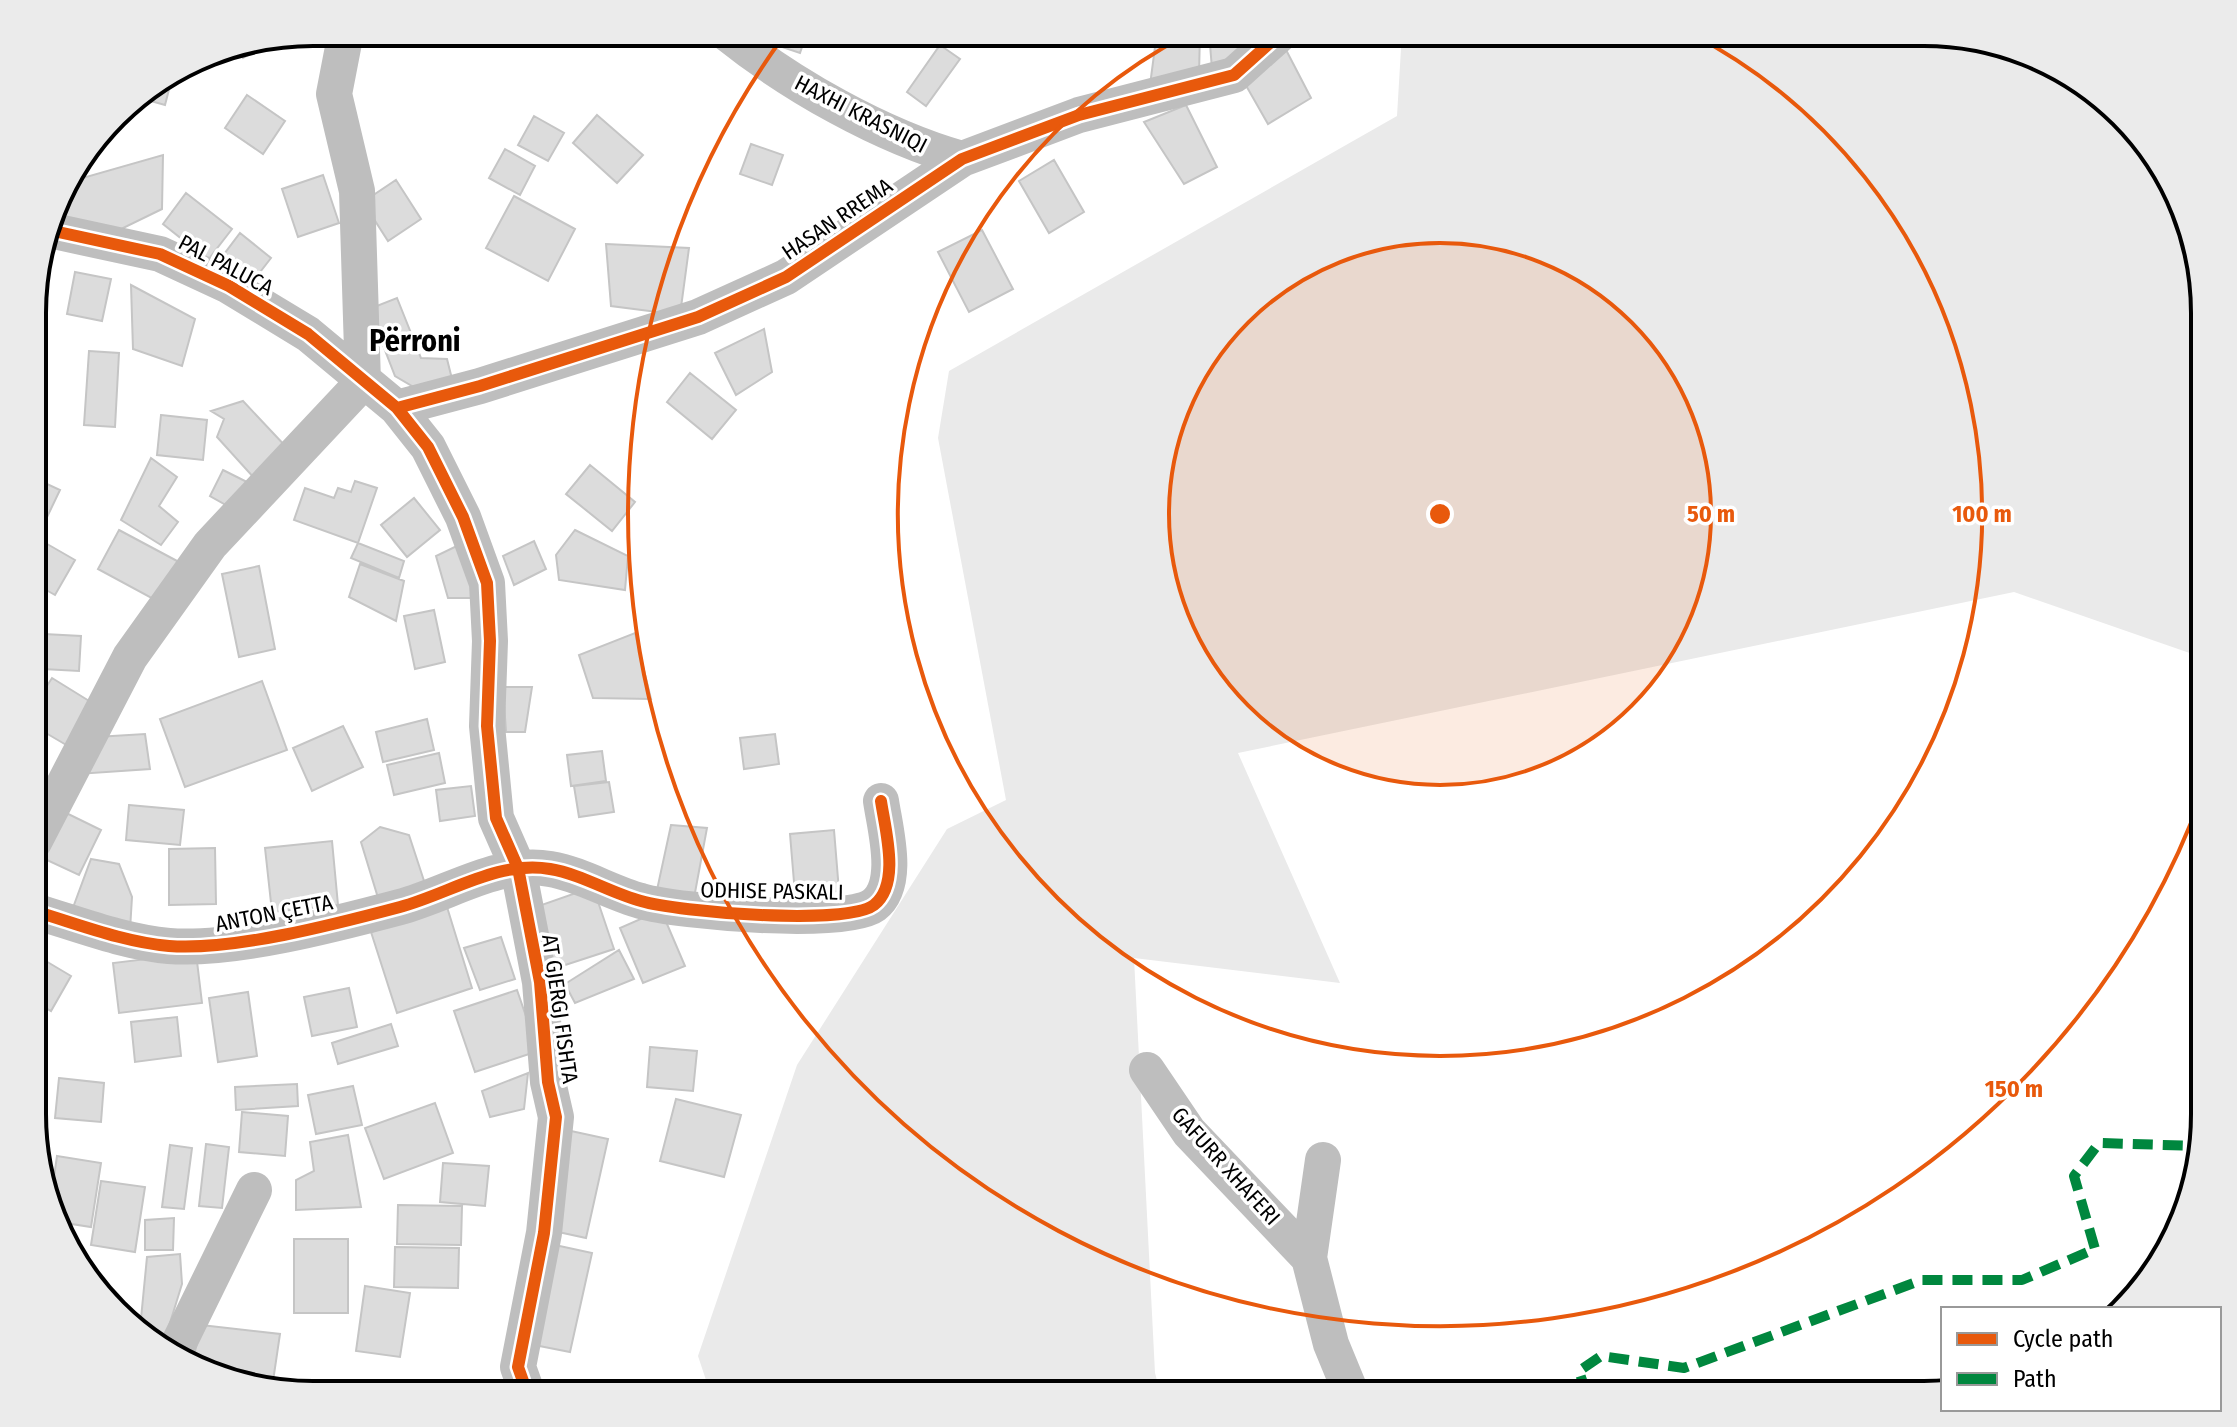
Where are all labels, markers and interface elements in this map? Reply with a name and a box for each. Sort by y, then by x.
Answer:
street label: HAXHI KRASNIQI [790,69,932,159]
street label: HASAN RREMA [777,172,898,266]
street label: PAL PALUCA [174,229,278,301]
district label: Përroni [369,323,461,359]
centre of rings [1426,500,1454,528]
text: 50 m [1687,500,1735,528]
text: 100 m [1952,500,2012,528]
street label: ODHISE PASKALI [700,876,844,906]
street label: ANTON ÇETTA [213,888,336,939]
street label: AT GJERGJ FISHTA [536,933,584,1086]
text: 150 m [1985,1075,2043,1103]
street label: GAFURR XHAFERI [1166,1102,1286,1230]
legend [1941,1307,2221,1411]
text: Cycle path [2013,1325,2113,1353]
text: Path [2013,1365,2057,1393]

